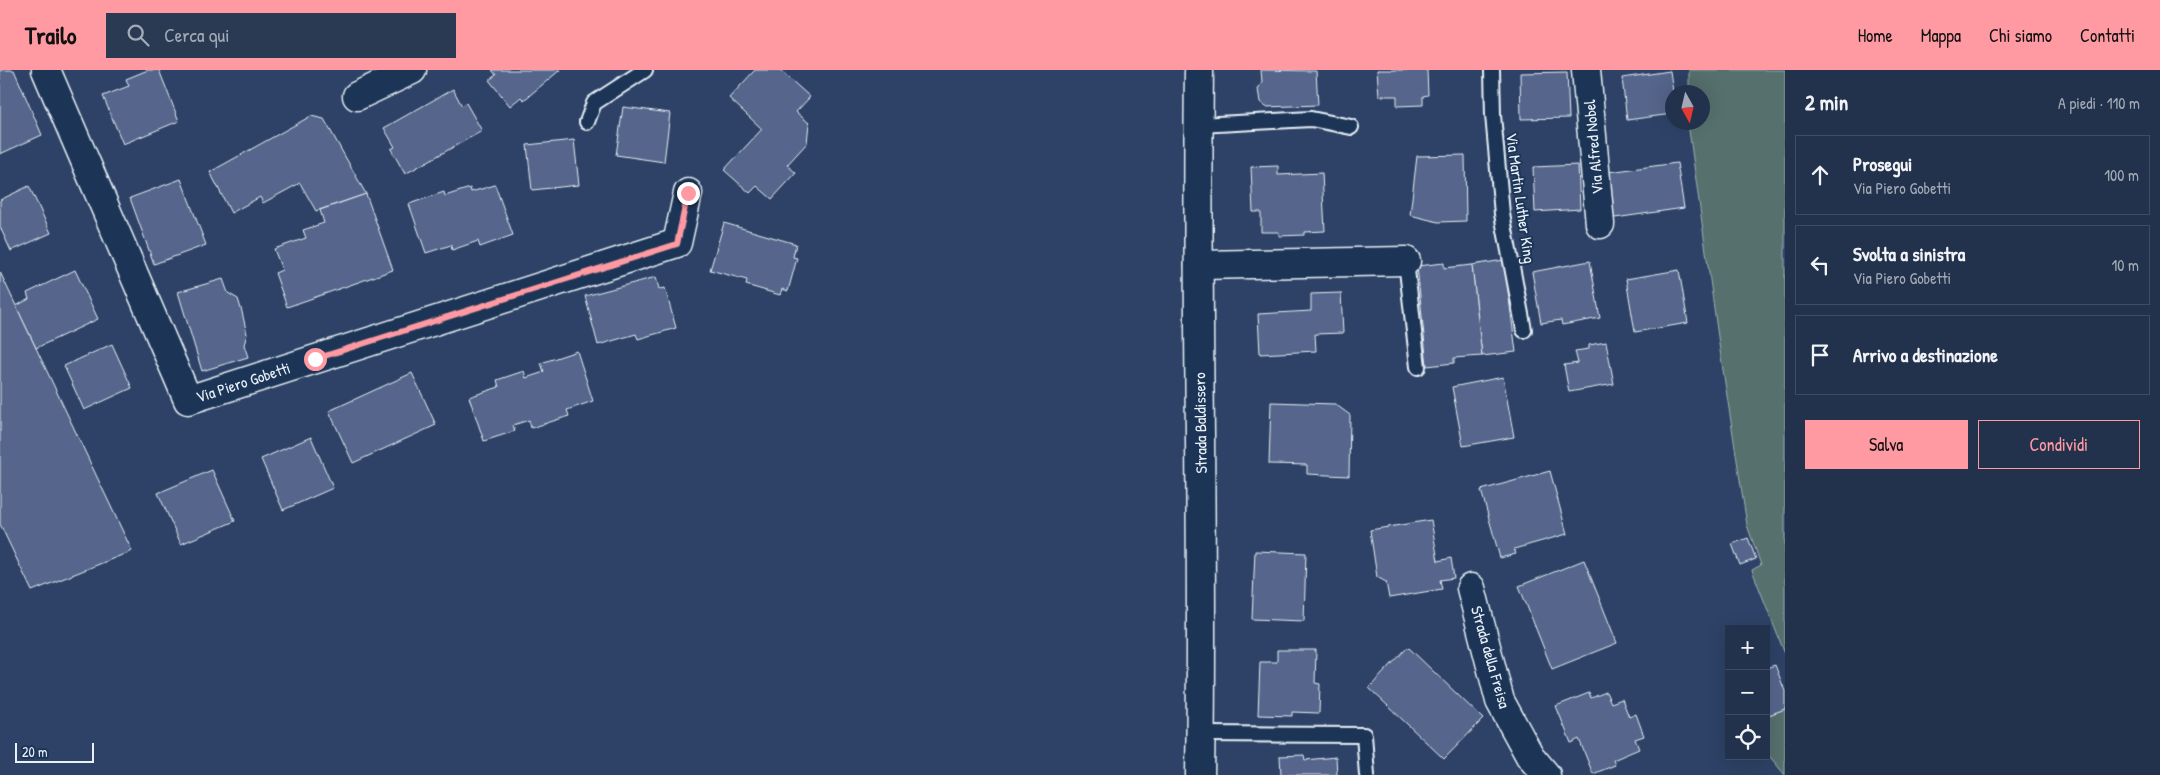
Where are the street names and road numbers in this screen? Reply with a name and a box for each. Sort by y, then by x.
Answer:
street label: Via Alfred Nobel [1578,98,1608,195]
street label: Via Martin Luther King [1501,131,1541,265]
street label: Via Piero Gobetti [193,356,293,408]
street label: Strada Baldissero [1188,372,1212,474]
street label: Strada della Freisa [1466,603,1516,711]

